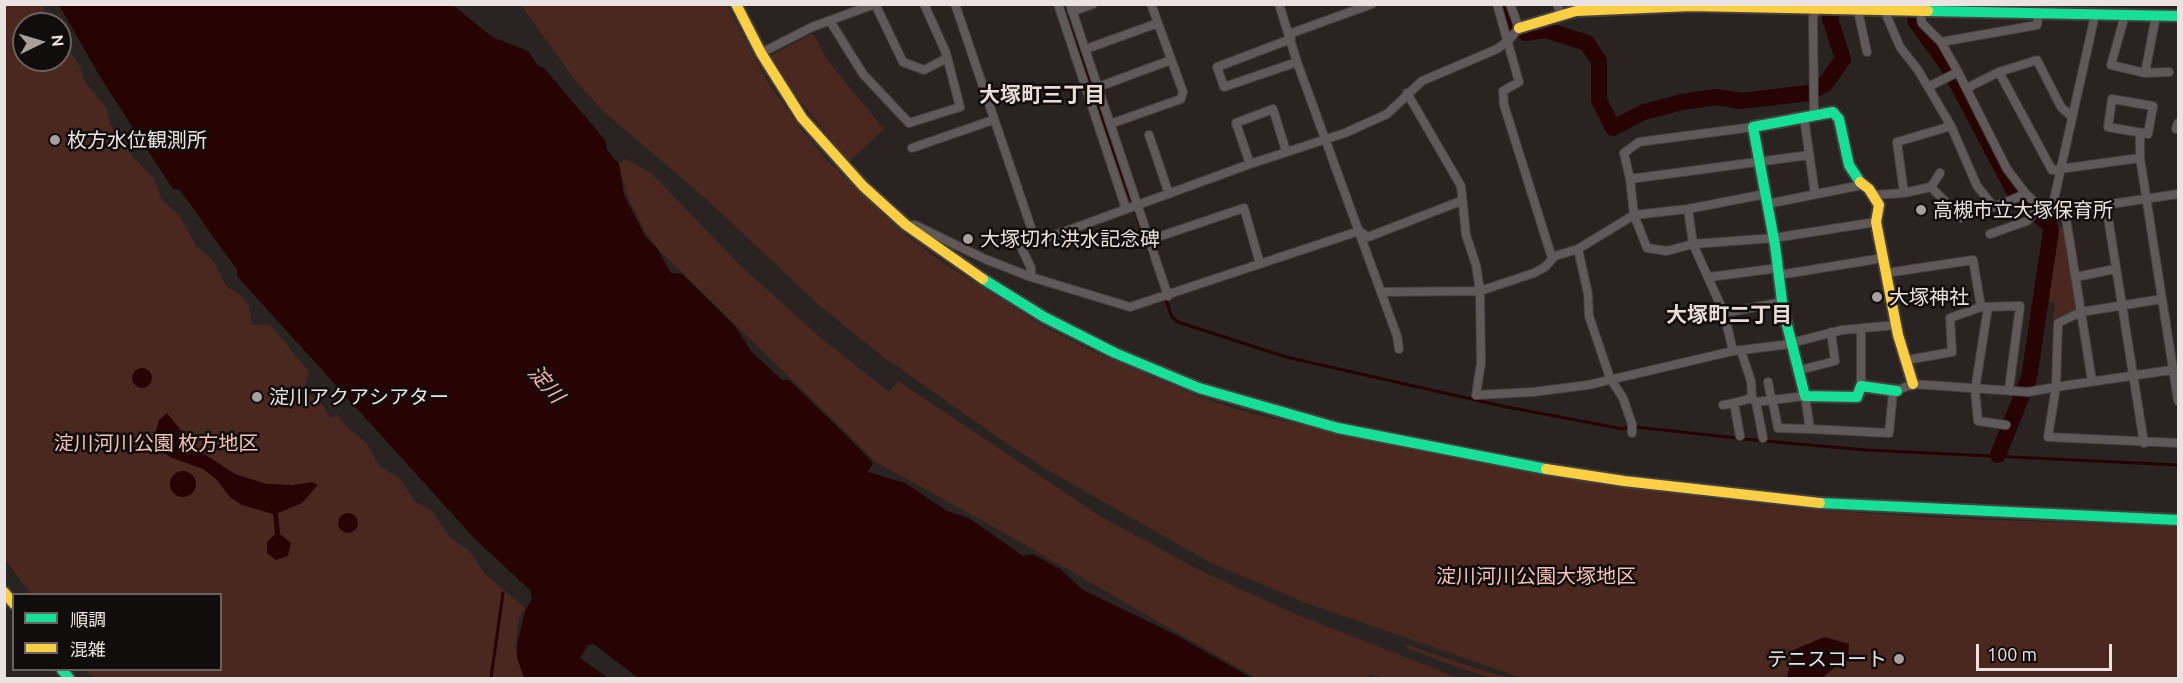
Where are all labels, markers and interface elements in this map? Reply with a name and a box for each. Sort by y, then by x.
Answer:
north arrow [12,12,72,72]
text: N [48,34,67,47]
district label: 大塚町三丁目 [979,82,1105,108]
place label: 枚方水位観測所 [67,128,207,152]
marker: 枚方水位観測所 [48,133,62,147]
place label: 高槻市立大塚保育所 [1933,198,2113,222]
marker: 高槻市立大塚保育所 [1914,203,1928,217]
place label: 大塚切れ洪水記念碑 [980,227,1160,251]
marker: 大塚切れ洪水記念碑 [961,232,975,246]
place label: 大塚神社 [1889,285,1969,309]
marker: 大塚神社 [1870,290,1884,304]
district label: 大塚町二丁目 [1666,302,1792,328]
water label: 淀川 [523,360,569,408]
place label: 淀川アクアシアター [269,385,449,409]
marker: 淀川アクアシアター [250,390,264,404]
park label: 淀川河川公園 枚方地区 [54,431,258,455]
park label: 淀川河川公園大塚地区 [1436,564,1636,588]
legend [12,593,222,671]
text: 順調 [70,609,106,629]
scale bar [1979,632,2116,670]
text: 混雑 [70,639,106,659]
text: 100 m [1987,644,2037,664]
place label: テニスコート [1767,647,1887,671]
marker: テニスコート [1892,652,1906,666]

